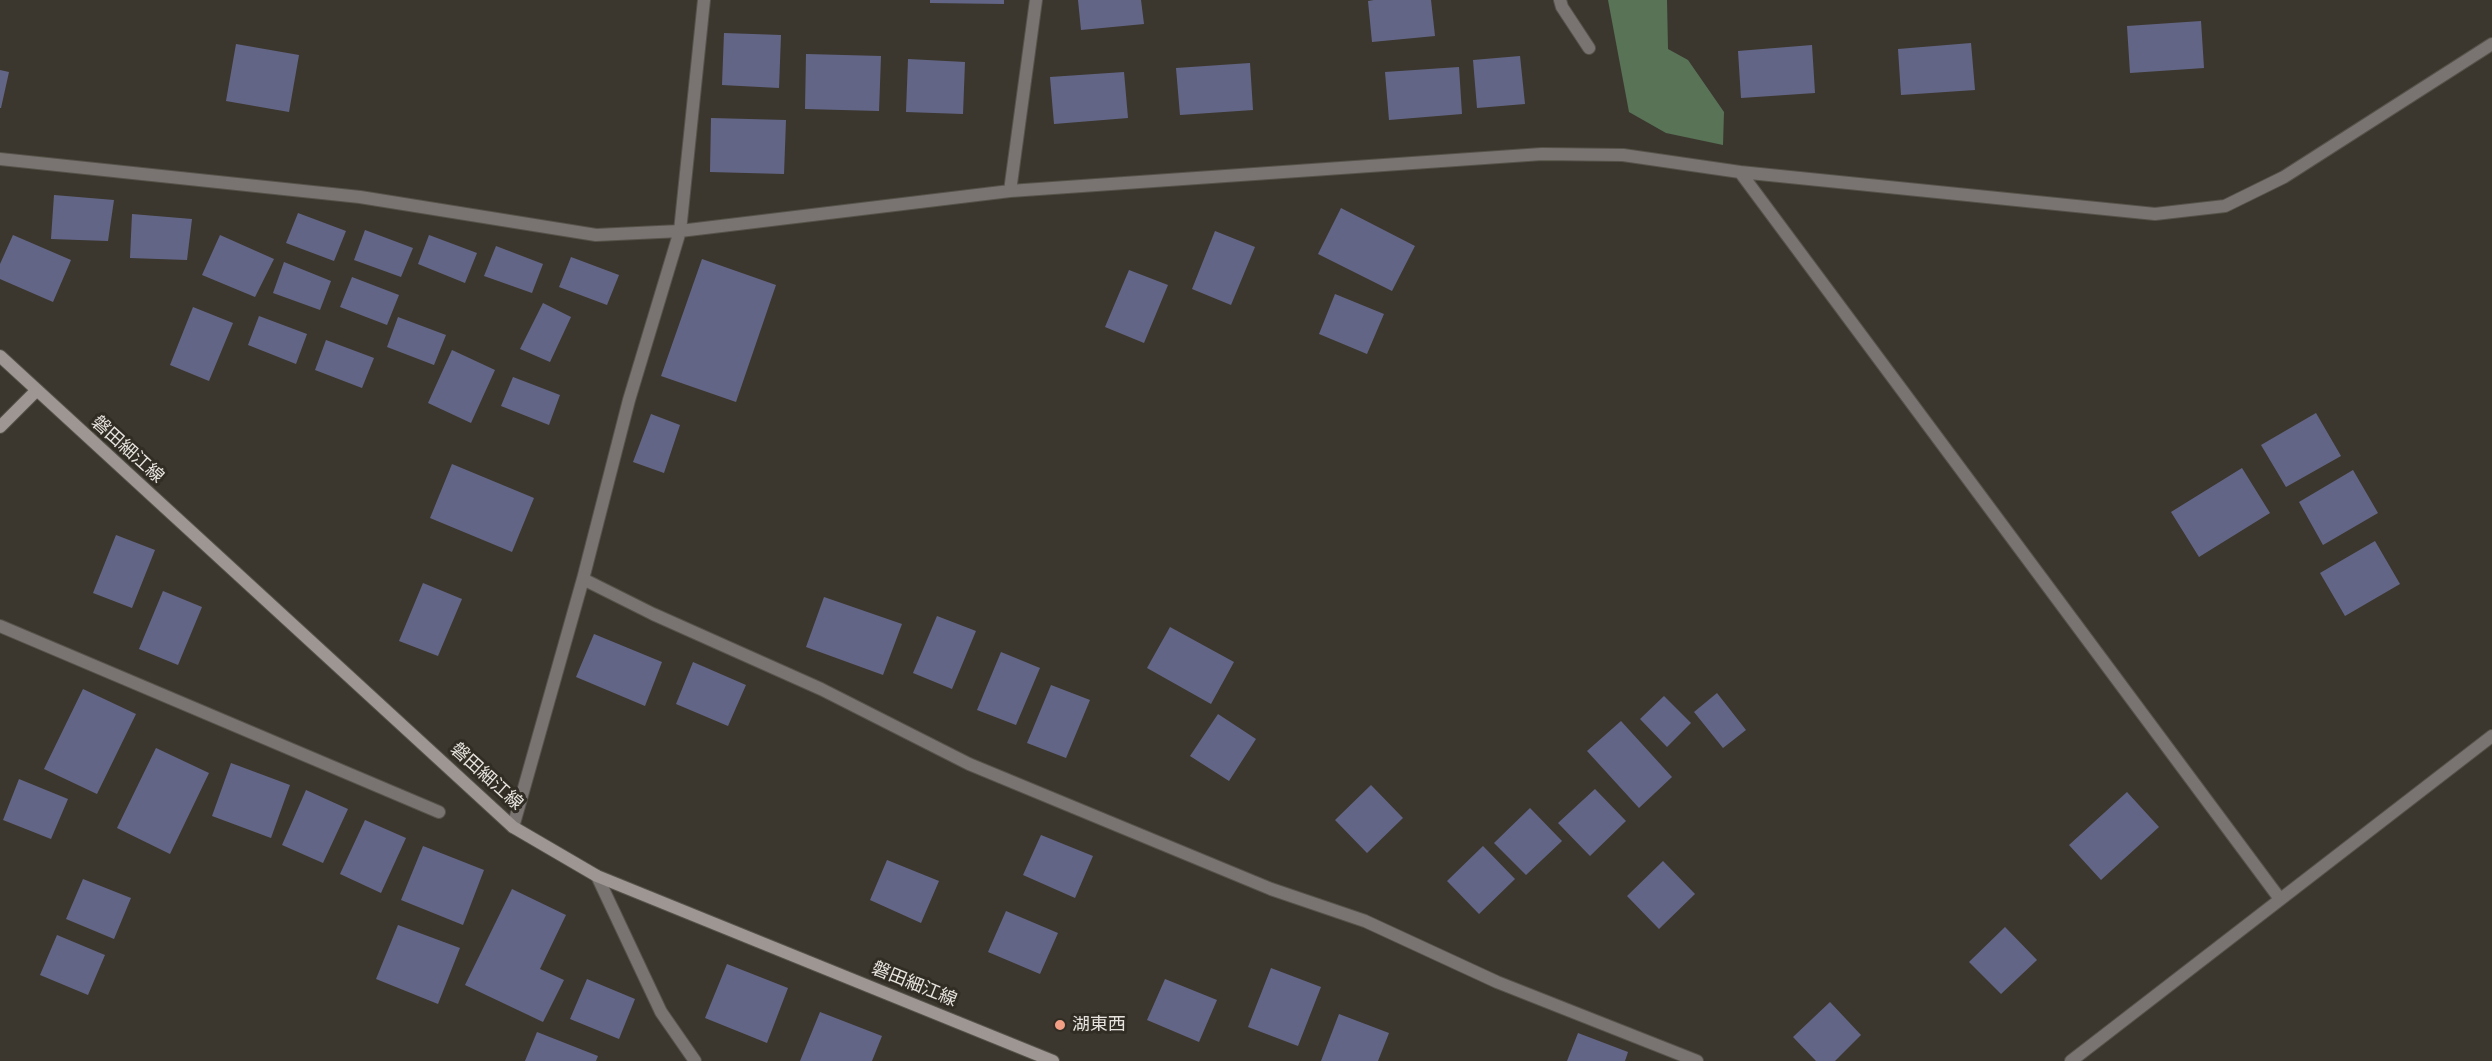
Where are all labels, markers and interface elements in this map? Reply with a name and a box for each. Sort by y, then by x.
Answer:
street label: 磐田細江線 [86,412,168,488]
street label: 磐田細江線 [445,739,527,815]
street label: 磐田細江線 [868,958,960,1012]
place label: 湖東西 [1072,1014,1126,1036]
marker: 湖東西 [1053,1018,1067,1032]

